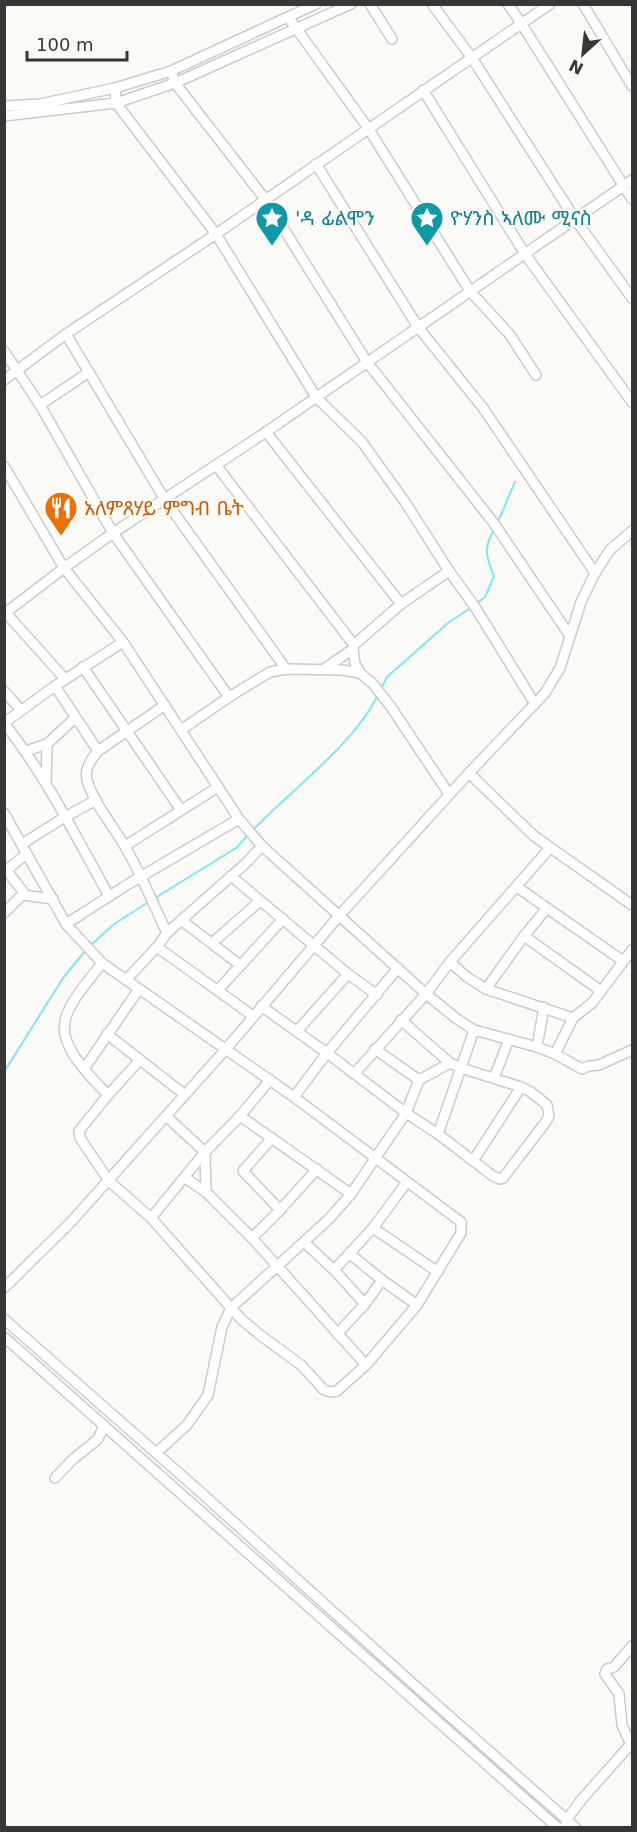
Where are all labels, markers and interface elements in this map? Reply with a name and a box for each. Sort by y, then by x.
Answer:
scale bar [27,24,128,62]
north arrow [553,24,613,84]
text: 100 m [36,34,94,55]
text: N [566,55,587,78]
place icon: 'ዳ ፊልሞን [254,200,290,247]
place icon: ዮሃንስ ኣለሙ ሚናስ [409,200,445,247]
place label: 'ዳ ፊልሞን [295,206,375,230]
place label: ዮሃንስ ኣለሙ ሚናስ [450,206,592,230]
restaurant icon: አለምጸሃይ ምግብ ቤት [43,490,79,537]
place label: አለምጸሃይ ምግብ ቤት [84,496,244,520]

